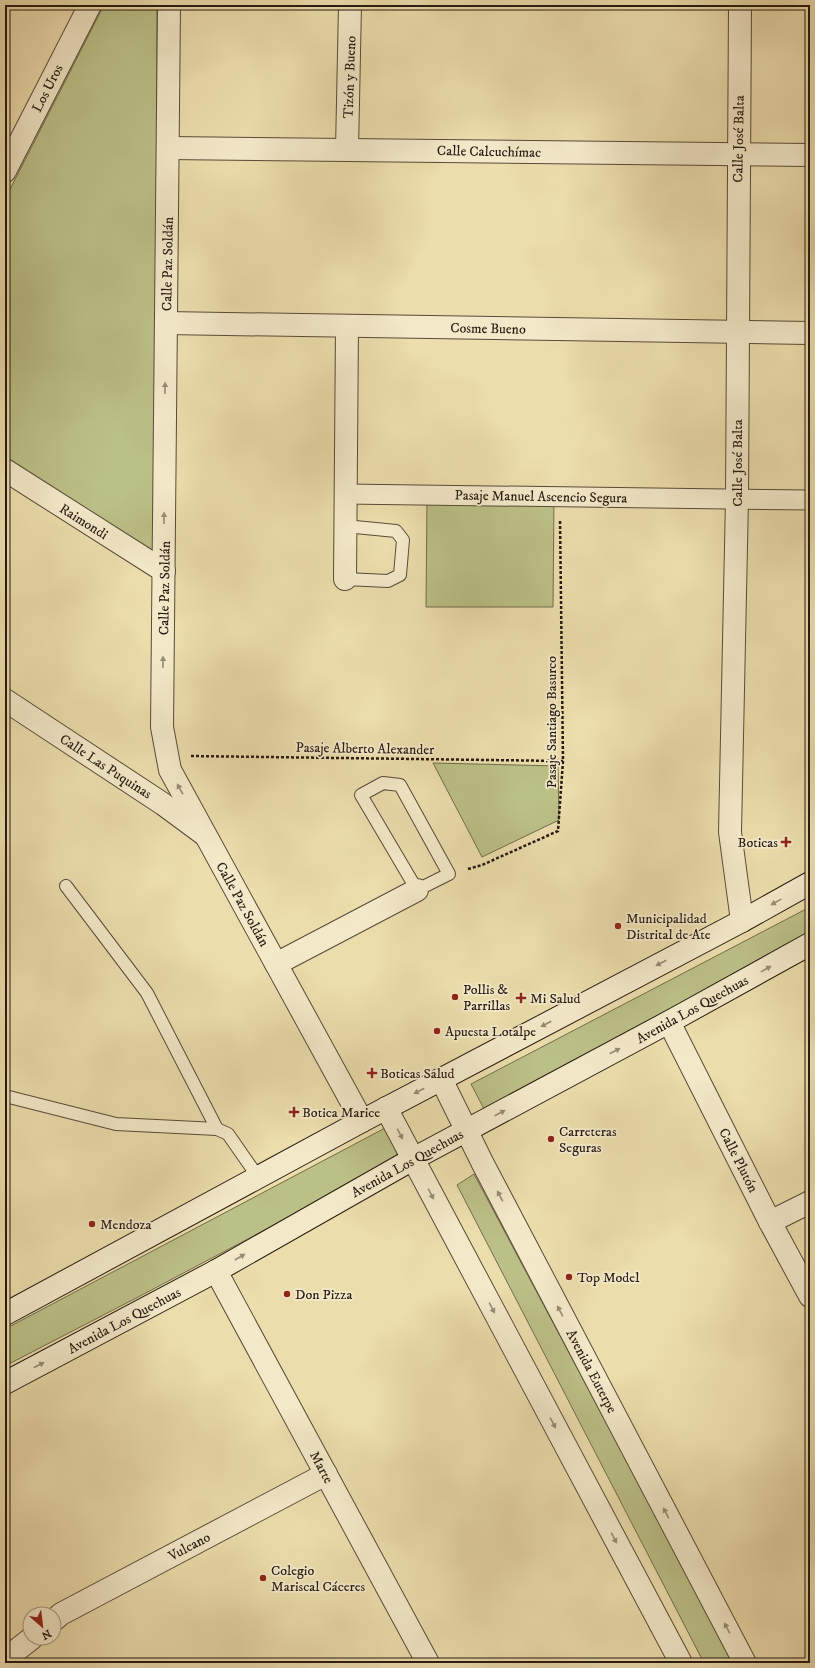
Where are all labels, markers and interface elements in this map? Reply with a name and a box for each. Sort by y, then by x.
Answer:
street label: Tizón y Bueno [340,35,360,119]
street label: Los Uros [28,61,68,116]
street label: Calle José Balta [729,95,749,183]
street label: Calle Calcuchímac [437,142,541,162]
street label: Calle Paz Soldán [158,216,178,311]
street label: Cosme Bueno [450,319,526,339]
one-way arrow [162,381,168,394]
street label: Calle José Balta [729,419,747,507]
street label: Pasaje Manuel Ascencio Segura [455,486,627,508]
street label: Raimondi [56,500,111,544]
one-way arrow [161,511,167,524]
street label: Calle Paz Soldán [155,540,175,635]
one-way arrow [160,655,166,668]
street label: Pasaje Santiago Basurco [543,656,561,788]
street label: Calle Las Puquinas [56,730,155,803]
street label: Pasaje Alberto Alexander [295,739,435,759]
one-way arrow [177,783,183,795]
place label: Boticas [738,834,778,852]
marker: Boticas [781,837,791,847]
street label: Calle Paz Soldán [211,859,273,951]
one-way arrow [770,899,782,906]
place label: Municipalidad Distrital de Ate [626,910,711,944]
marker: Municipalidad Distrital de Ate [613,921,623,931]
one-way arrow [655,960,667,967]
one-way arrow [760,965,772,972]
street label: Avenida Los Quechuas [633,971,752,1048]
place label: Pollis & Parrillas [463,981,510,1015]
place label: Mi Salud [530,990,581,1008]
marker: Pollis & Parrillas [450,992,460,1002]
marker: Mi Salud [515,992,527,1004]
one-way arrow [540,1021,552,1027]
place label: Apuesta Lotalpe [445,1023,536,1041]
marker: Apuesta Lotalpe [432,1026,442,1036]
one-way arrow [609,1048,621,1055]
place label: Boticas Salud [380,1065,455,1083]
marker: Boticas Salud [367,1068,377,1078]
one-way arrow [413,1088,424,1094]
place label: Botica Marice [302,1104,380,1122]
marker: Botica Marice [289,1107,299,1117]
one-way arrow [494,1109,506,1116]
place label: Carreteras Seguras [559,1123,617,1157]
street label: Avenida Los Quechuas [348,1125,467,1202]
street label: Calle Plutón [714,1125,762,1196]
one-way arrow [396,1128,403,1139]
marker: Carreteras Seguras [546,1134,556,1144]
one-way arrow [428,1188,434,1200]
one-way arrow [497,1191,503,1202]
place label: Mendoza [100,1216,152,1234]
marker: Mendoza [87,1219,97,1229]
one-way arrow [234,1253,246,1260]
place label: Top Model [577,1269,640,1287]
marker: Top Model [564,1272,574,1282]
street label: Avenida Los Quechuas [65,1283,184,1358]
place label: Don Pizza [295,1286,352,1304]
marker: Don Pizza [282,1289,292,1299]
one-way arrow [489,1303,495,1314]
one-way arrow [557,1306,563,1317]
street label: Avenida Euterpe [561,1326,621,1417]
one-way arrow [34,1362,45,1368]
one-way arrow [550,1417,556,1429]
street label: Marte [305,1448,337,1487]
one-way arrow [663,1508,669,1519]
street label: Vulcano [164,1528,214,1566]
one-way arrow [611,1532,617,1544]
place label: Colegio Mariscal Cáceres [271,1562,366,1596]
marker: Colegio Mariscal Cáceres [258,1573,268,1583]
north arrow [22,1606,62,1646]
one-way arrow [723,1623,730,1634]
text: N [39,1626,53,1642]

